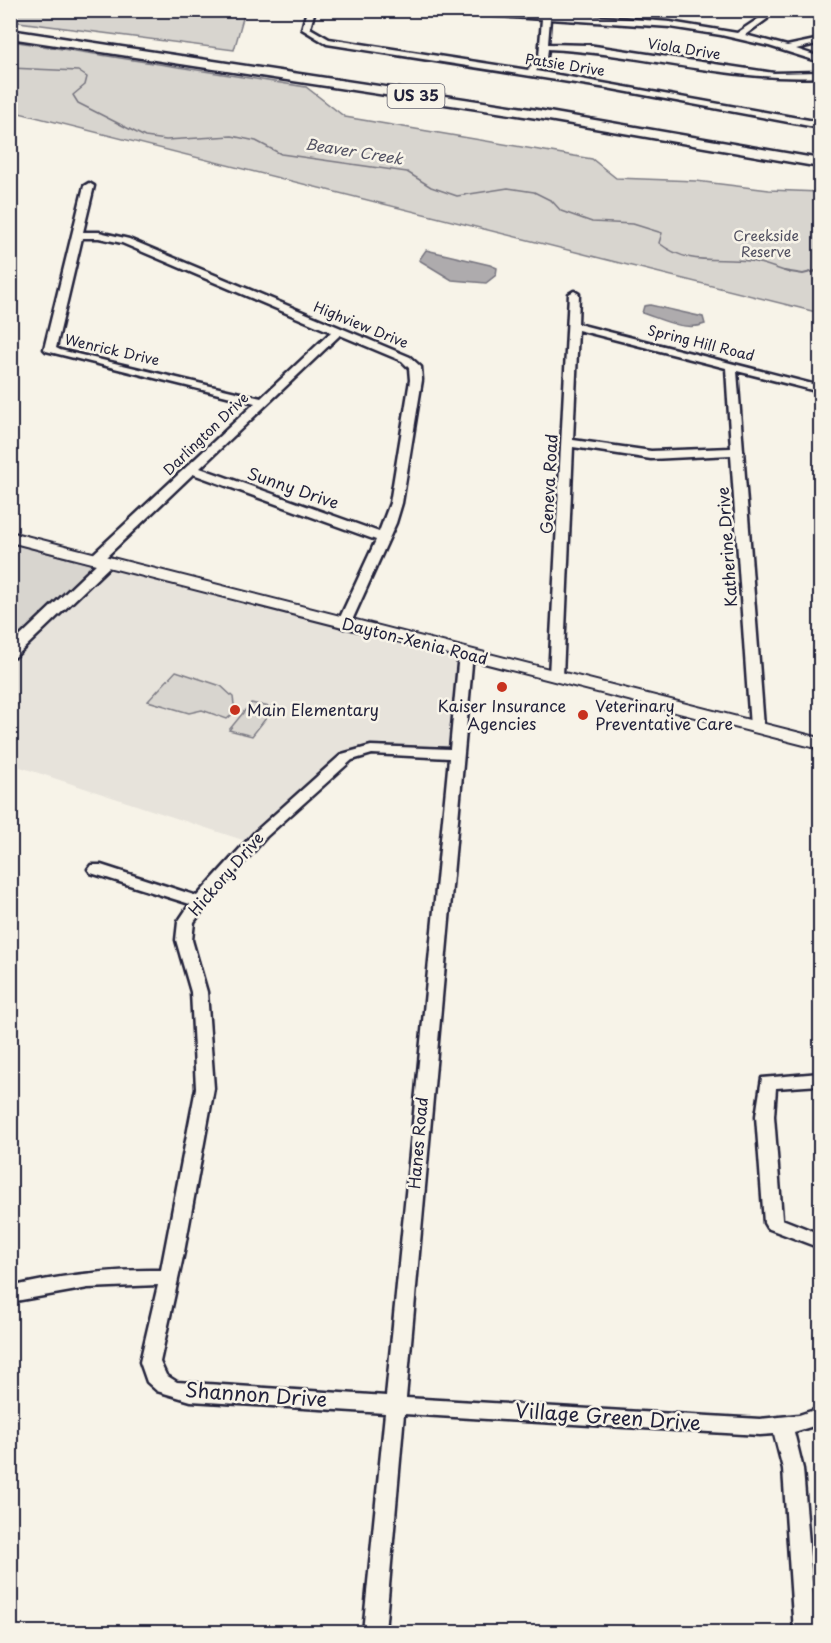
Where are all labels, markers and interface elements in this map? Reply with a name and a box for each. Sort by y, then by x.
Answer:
street label: Viola Drive [646,32,722,65]
street label: Patsie Drive [524,48,606,81]
road number: US 35 [388,84,444,108]
water label: Beaver Creek [304,131,405,170]
park label: Creekside Reserve [733,225,799,262]
street label: Highview Drive [311,296,412,353]
street label: Spring Hill Road [646,319,757,366]
street label: Wenrick Drive [63,328,161,371]
street label: Darlington Drive [158,387,253,480]
street label: Geneva Road [533,433,563,535]
street label: Sunny Drive [244,460,342,514]
street label: Katherine Drive [710,486,742,608]
street label: Dayton-Xenia Road [340,610,491,670]
marker: Kaiser Insurance Agencies [495,680,509,694]
place label: Kaiser Insurance Agencies [438,693,567,735]
place label: Veterinary Preventative Care [595,693,733,735]
place label: Main Elementary [247,697,379,721]
marker: Main Elementary [228,703,242,717]
marker: Veterinary Preventative Care [576,708,590,722]
street label: Hickory Drive [182,826,269,921]
street label: Hanes Road [401,1096,433,1190]
street label: Shannon Drive [184,1374,328,1414]
street label: Village Green Drive [514,1395,702,1437]

